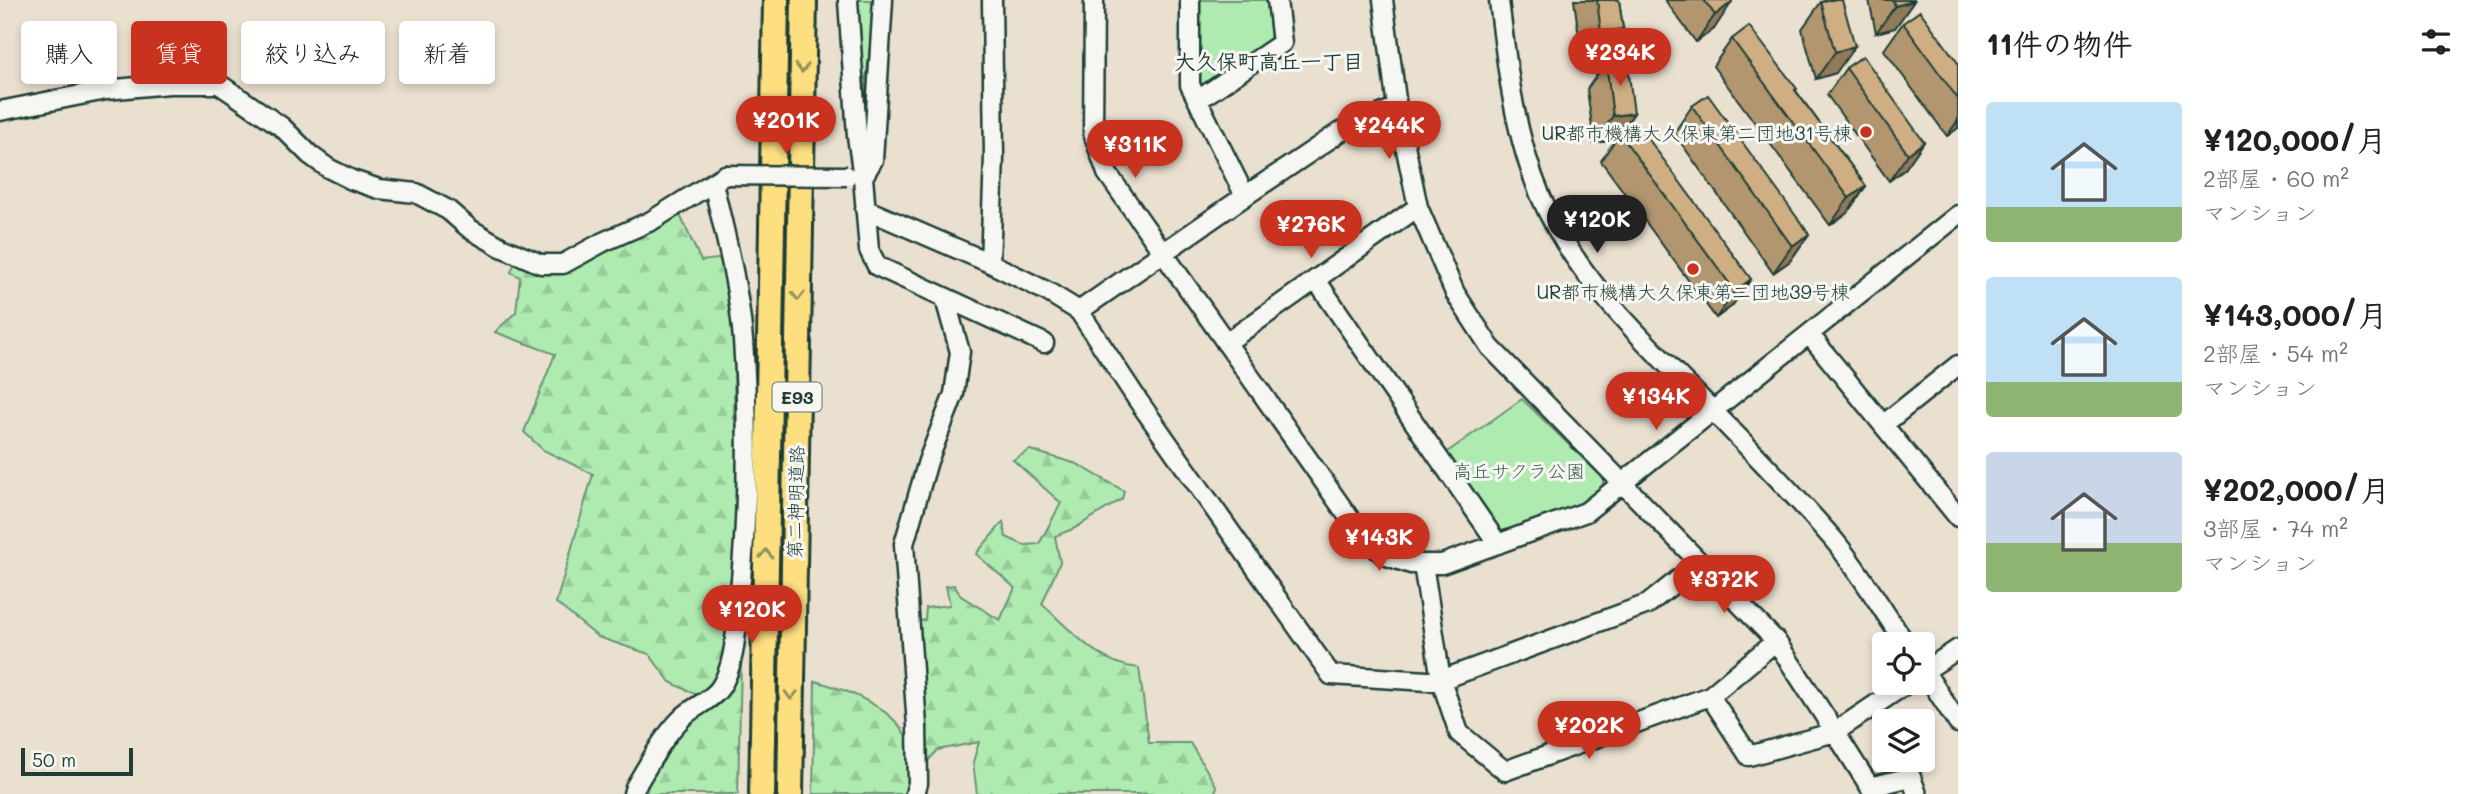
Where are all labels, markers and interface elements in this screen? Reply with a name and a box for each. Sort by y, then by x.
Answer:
chip: 購入 [21,21,117,84]
chip: 賃貸 [131,21,227,84]
chip: 絞り込み [241,21,385,84]
chip: 新着 [399,21,495,84]
text: 11件の物件 [1986,23,2133,63]
icon: filters [2417,23,2455,61]
pin: ¥234K [1571,28,1669,88]
text: ¥234K [1584,36,1656,66]
district label: 大久保町高丘一丁目 [1175,47,1364,74]
one-way arrow [795,63,810,74]
pin: ¥201K [737,96,835,156]
pin: ¥244K [1340,102,1438,161]
text: ¥201K [752,104,820,134]
text: ¥244K [1353,109,1425,139]
text: ¥120,000/月 [2203,119,2387,159]
pin: ¥311K [1086,120,1184,180]
place label: UR都市機構大久保東第二団地31号棟 [1542,120,1852,145]
marker: UR都市機構大久保東第二団地31号棟 [1858,124,1874,140]
text: ¥311K [1103,128,1167,158]
icon: home [2042,130,2126,214]
text: 2部屋 · 60 m² [2203,163,2349,193]
pin: ¥120K [1548,196,1646,255]
text: マンション [2203,197,2317,227]
pin: ¥276K [1262,201,1360,260]
text: ¥120K [1563,203,1631,233]
text: ¥276K [1276,208,1346,238]
marker: UR都市機構大久保東第二団地39号棟 [1685,261,1701,277]
place label: UR都市機構大久保東第二団地39号棟 [1536,279,1850,304]
one-way arrow [791,290,806,301]
text: ¥143,000/月 [2203,294,2388,334]
icon: home [2042,305,2126,389]
text: 2部屋 · 54 m² [2203,338,2348,368]
pin: ¥134K [1607,372,1705,432]
text: マンション [2203,372,2317,402]
text: ¥134K [1622,380,1690,410]
road number: E93 [772,382,822,412]
street label: 第二神明道路 [782,445,808,559]
park label: 高丘サクラ公園 [1453,458,1585,483]
text: ¥202,000/月 [2203,469,2390,509]
icon: home [2042,480,2126,564]
text: 3部屋 · 74 m² [2203,513,2348,543]
pin: ¥143K [1330,514,1428,573]
text: ¥143K [1345,521,1413,551]
text: マンション [2203,547,2317,577]
one-way arrow [759,549,774,560]
pin: ¥372K [1675,556,1773,615]
text: ¥372K [1689,563,1759,593]
pin: ¥120K [703,586,801,645]
text: ¥120K [718,593,786,623]
map controls [1872,632,1935,772]
button: locate [1872,632,1935,695]
one-way arrow [784,689,799,700]
pin: ¥202K [1540,702,1638,761]
text: ¥202K [1554,709,1624,739]
button: layers [1872,709,1935,772]
scale bar [21,745,133,777]
text: 50 m [32,747,76,772]

